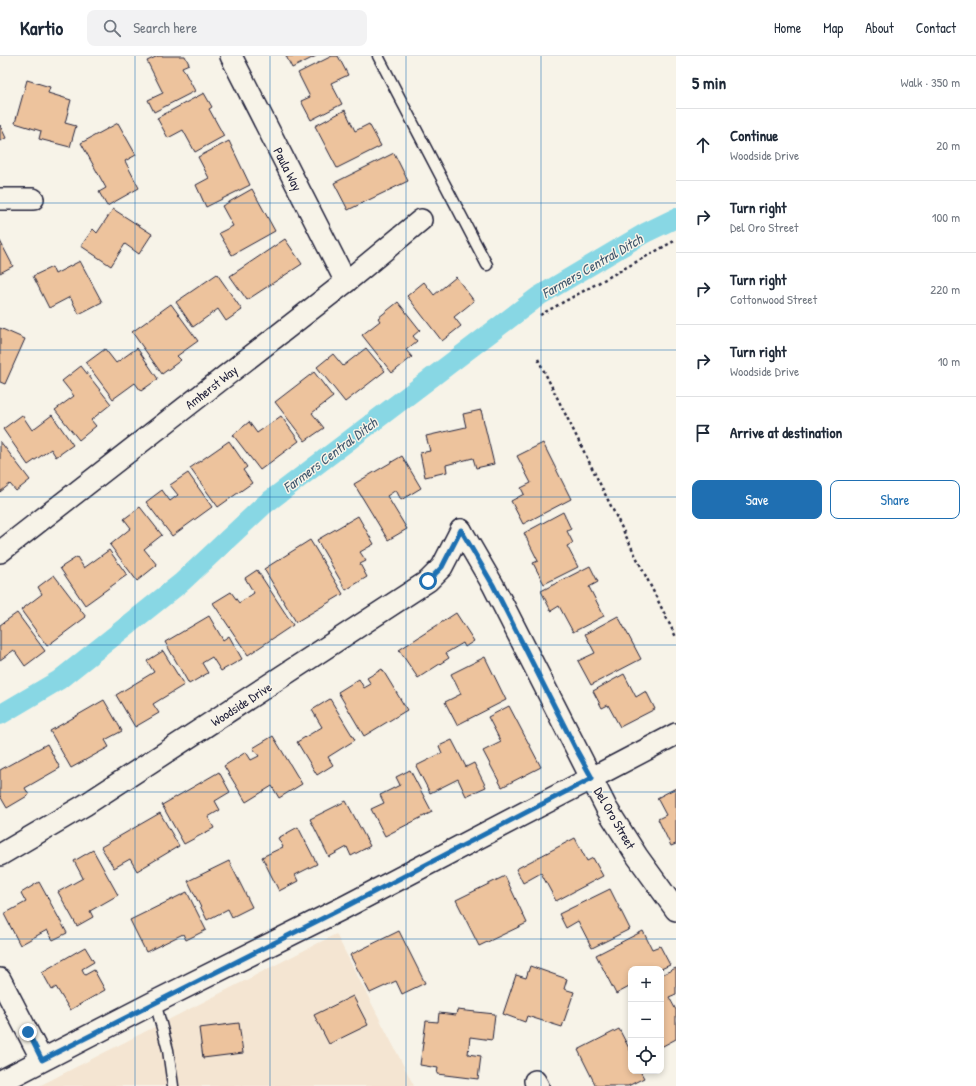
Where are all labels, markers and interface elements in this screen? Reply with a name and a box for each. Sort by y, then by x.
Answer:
search box [87,10,367,46]
text: Kartio [20,15,63,41]
icon: search [101,17,123,39]
text: Search here [133,17,197,38]
text: Home [774,18,801,37]
text: Map [823,18,843,37]
text: About [865,18,894,37]
text: Contact [916,18,956,37]
text: 5 min [692,71,726,94]
text: Walk · 350 m [900,73,960,91]
text: Continue [730,125,778,146]
icon: ahead [692,134,714,156]
text: 20 m [936,136,960,154]
street label: Paula Way [269,144,307,194]
text: Woodside Drive [730,146,799,164]
text: Turn right [730,197,786,218]
icon: right [692,206,714,228]
text: 100 m [932,208,960,226]
text: Del Oro Street [730,218,799,236]
water label: Farmers Central Ditch [538,228,647,302]
text: Turn right [730,269,786,290]
icon: right [692,278,714,300]
text: 220 m [930,280,960,298]
text: Cottonwood Street [730,290,817,308]
text: Turn right [730,341,786,362]
icon: right [692,350,714,372]
text: 10 m [938,352,960,370]
street label: Amherst Way [181,361,241,413]
text: Woodside Drive [730,362,799,380]
water label: Farmers Central Ditch [279,412,382,496]
icon: arrive [692,422,714,444]
text: Arrive at destination [730,422,842,443]
button: Save [692,480,822,519]
button: Share [830,480,960,519]
route start [419,572,437,590]
street label: Woodside Drive [207,678,275,730]
street label: Del Oro Street [590,784,640,853]
map controls [628,966,664,1074]
button: + [628,966,664,1002]
button: − [628,1002,664,1038]
route end [19,1023,37,1041]
button: locate [628,1038,664,1074]

